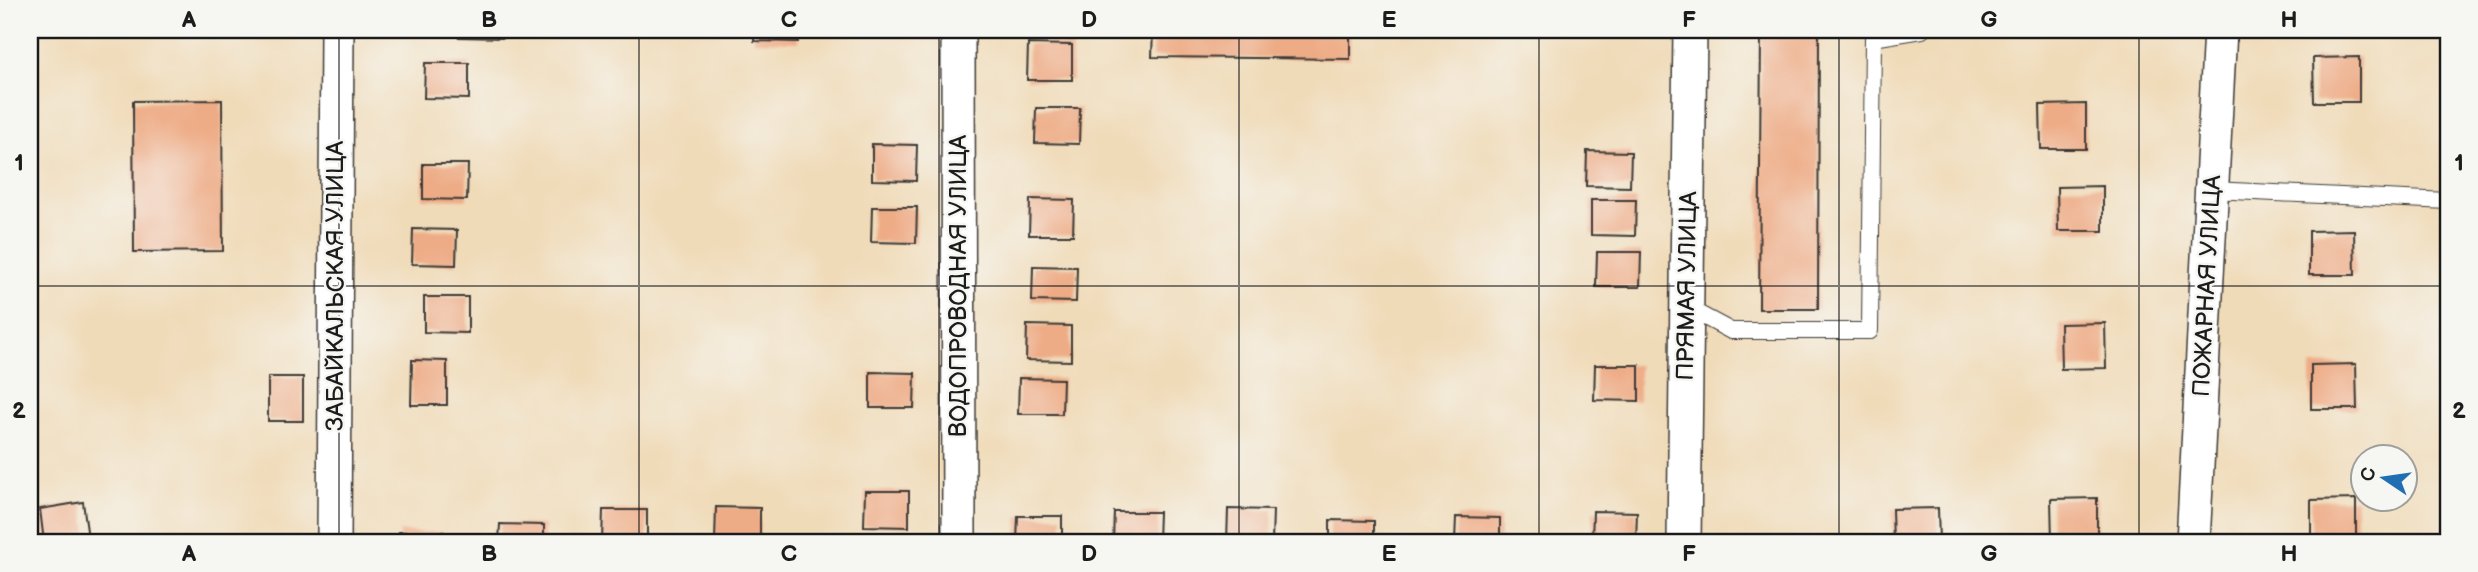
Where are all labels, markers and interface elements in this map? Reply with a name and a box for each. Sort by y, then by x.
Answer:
text: A [181,6,197,34]
text: B [481,6,497,34]
text: C [781,6,797,34]
text: D [1081,6,1097,34]
text: E [1382,6,1397,34]
text: F [1682,6,1696,34]
text: G [1981,6,1998,34]
text: H [2280,6,2298,34]
street label: ВОДОПРОВОДНАЯ УЛИЦА [944,134,973,437]
street label: ЗАБАЙКАЛЬСКАЯ УЛИЦА [321,141,350,431]
text: 1 [14,149,24,177]
text: 1 [2454,149,2464,177]
street label: ПОЖАРНАЯ УЛИЦА [2187,174,2227,398]
street label: ПРЯМАЯ УЛИЦА [1671,191,1703,381]
text: 2 [12,397,26,425]
text: 2 [2452,397,2466,425]
north arrow [2348,442,2418,512]
text: С [2356,465,2382,484]
text: A [181,540,197,568]
text: B [481,540,497,568]
text: C [781,540,797,568]
text: D [1081,540,1097,568]
text: E [1382,540,1397,568]
text: F [1682,540,1696,568]
text: G [1981,540,1998,568]
text: H [2280,540,2298,568]

